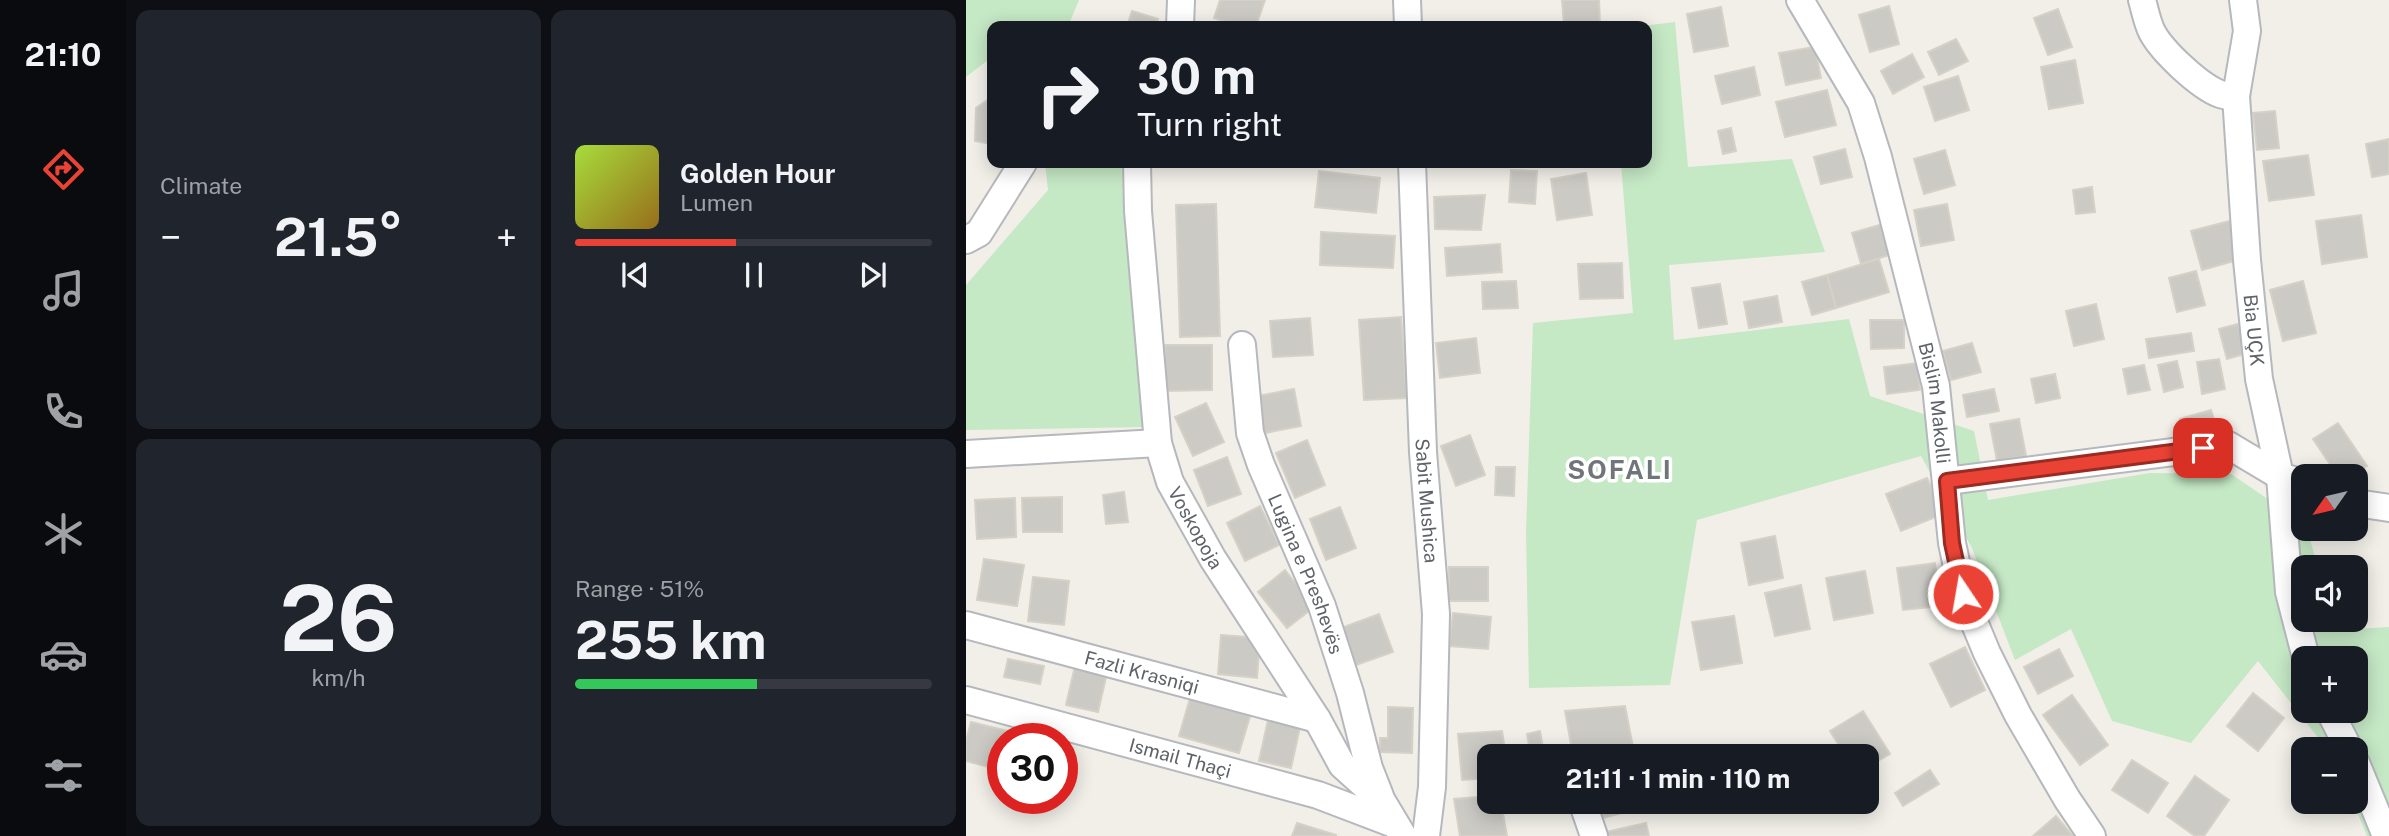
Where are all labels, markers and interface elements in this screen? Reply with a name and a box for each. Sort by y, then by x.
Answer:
text: 21:10 [25,36,101,73]
text: 30 m [1137,47,1256,105]
icon: right [1022,49,1113,140]
text: Turn right [1137,106,1282,143]
icon: directions [39,145,88,194]
text: Golden Hour [680,158,835,189]
text: Climate [160,172,242,199]
text: Lumen [680,189,753,216]
text: 21.5° [274,207,403,268]
text: − [160,215,181,260]
text: + [496,215,517,260]
icon: previous [616,256,654,294]
icon: pause [735,256,773,294]
icon: next [854,256,892,294]
icon: music [39,266,88,315]
street label: Bia UÇK [2240,293,2269,367]
street label: Bislim Makolli [1914,340,1955,465]
icon: phone [39,387,88,436]
pin [2173,418,2233,478]
icon: arrive [2184,429,2222,467]
street label: Sabit Mushica [1411,438,1443,564]
district label: SOFALI [1567,454,1673,485]
north arrow [2291,464,2368,541]
map controls [2291,464,2368,814]
street label: Voskopoja [1164,483,1227,573]
street label: Lugina e Preshevës [1264,490,1348,657]
icon: climate [39,509,88,558]
button: sound [2291,555,2368,632]
position arrow [1926,557,2000,631]
text: 26 [280,565,397,671]
text: Range · 51% [575,575,704,602]
text: 255 km [575,610,767,671]
icon: car [39,630,88,679]
street label: Fazli Krasniqi [1082,646,1201,698]
button: + [2291,646,2368,723]
text: km/h [311,664,366,691]
speed limit sign: 30 [987,723,1078,814]
street label: Ismail Thaçi [1127,734,1234,782]
button: − [2291,737,2368,814]
icon: filters [39,751,88,800]
text: 21:11 · 1 min · 110 m [1566,763,1790,794]

